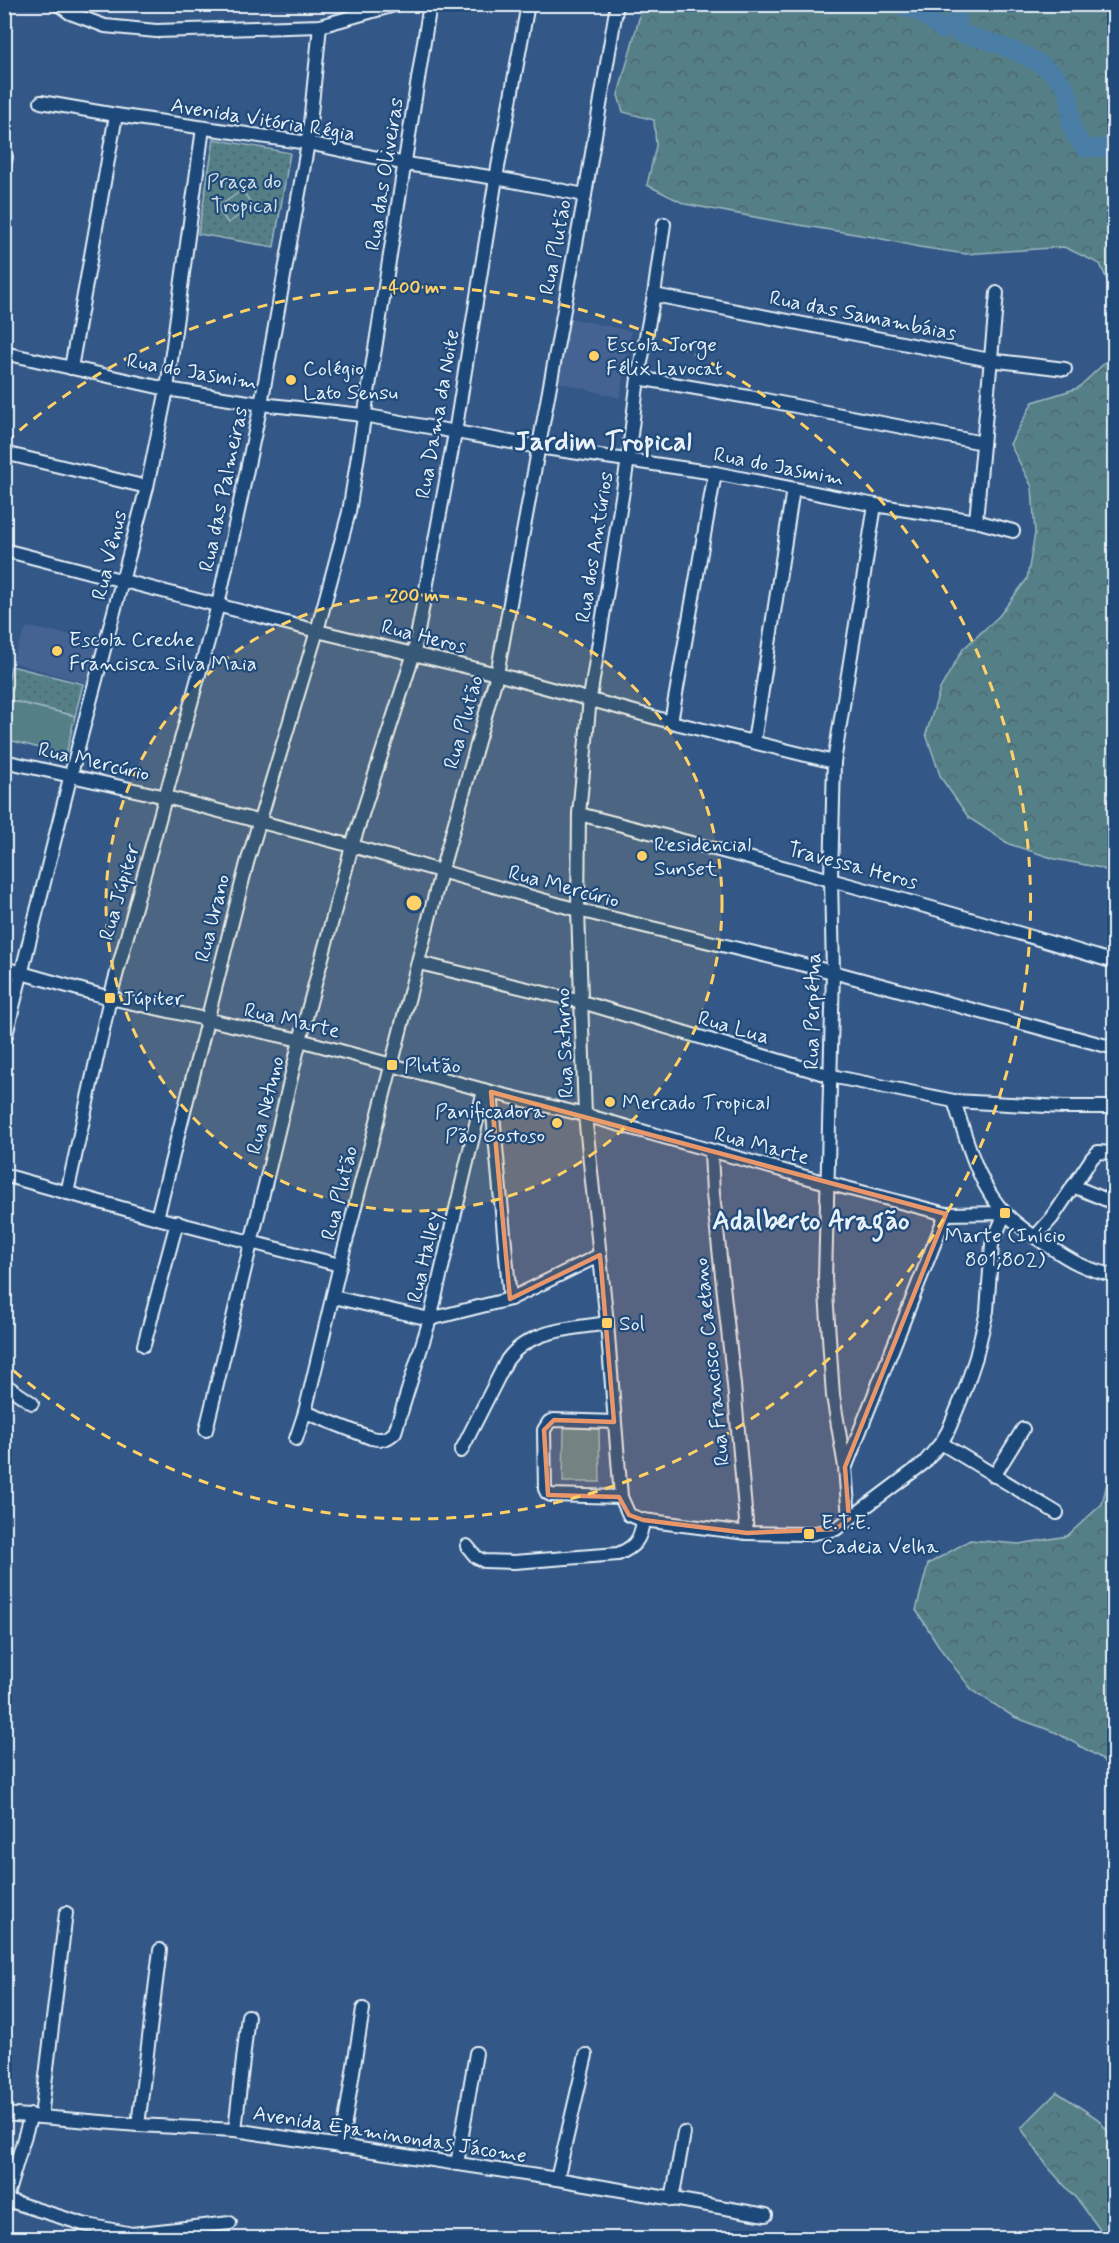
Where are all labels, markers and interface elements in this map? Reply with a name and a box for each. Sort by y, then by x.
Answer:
street label: Avenida Vitória Régia [169,92,357,148]
street label: Rua das Oliveiras [359,96,411,253]
park label: Praça do Tropical [206,168,282,220]
street label: Rua Plutão [533,197,579,297]
text: 400 m [389,276,439,300]
street label: Rua das Samambáias [767,284,959,348]
street label: Rua Dama da Noite [409,327,467,501]
place label: Escola Jorge Félix Lavocat [606,331,723,383]
street label: Rua do Jasmim [124,347,259,397]
marker: Escola Jorge Félix Lavocat [587,349,601,363]
place label: Colégio Lato Sensu [303,355,398,407]
marker: Colégio Lato Sensu [284,373,298,387]
street label: Rua das Palmeiras [193,404,255,574]
district label: Jardim Tropical [514,425,692,460]
street label: Rua do Jasmim [711,441,846,493]
street label: Rua dos Antúrios [569,470,621,625]
street label: Rua Vênus [85,507,135,603]
text: 200 m [389,584,439,608]
street label: Rua Heros [378,613,469,661]
place label: Escola Creche Francisca Silva Maia [69,626,257,678]
marker: Escola Creche Francisca Silva Maia [50,644,64,658]
street label: Rua Plutão [437,672,491,772]
street label: Rua Mercúrio [35,736,152,788]
place label: Residencial Sunset [654,831,751,883]
street label: Travessa Heros [785,835,921,897]
street label: Rua Júpiter [93,840,147,944]
marker: Residencial Sunset [635,849,649,863]
street label: Rua Mercúrio [505,859,622,915]
street label: Rua Urano [189,871,237,965]
centre of rings [404,893,424,913]
street label: Rua Perpétua [798,952,828,1070]
place label: Júpiter [122,985,184,1013]
street label: Rua Saturno [549,987,581,1099]
marker: Júpiter [103,991,117,1005]
street label: Rua Marte [241,996,342,1046]
street label: Rua Lua [695,1004,773,1052]
place label: Plutão [404,1052,461,1080]
street label: Rua Netuno [240,1053,292,1157]
marker: Plutão [385,1058,399,1072]
place label: Mercado Tropical [622,1089,770,1117]
marker: Mercado Tropical [603,1095,617,1109]
place label: Panificadora Pão Gostoso [435,1098,545,1150]
marker: Panificadora Pão Gostoso [550,1116,564,1130]
street label: Rua Marte [711,1120,813,1172]
street label: Rua Plutão [315,1143,365,1243]
district label: Adalberto Aragão [712,1204,910,1242]
marker: Marte (Início 801;802) [998,1206,1012,1220]
street label: Rua Halley [401,1209,449,1306]
place label: Marte (Início 801;802) [944,1222,1066,1274]
street label: Rua Francisco Caetano [687,1256,737,1467]
place label: Sol [619,1310,645,1338]
marker: Sol [600,1316,614,1330]
place label: E.T.E. Cadeia Velha [821,1509,939,1561]
marker: E.T.E. Cadeia Velha [802,1527,816,1541]
street label: Avenida Epaminondas Jácome [251,2100,529,2170]

